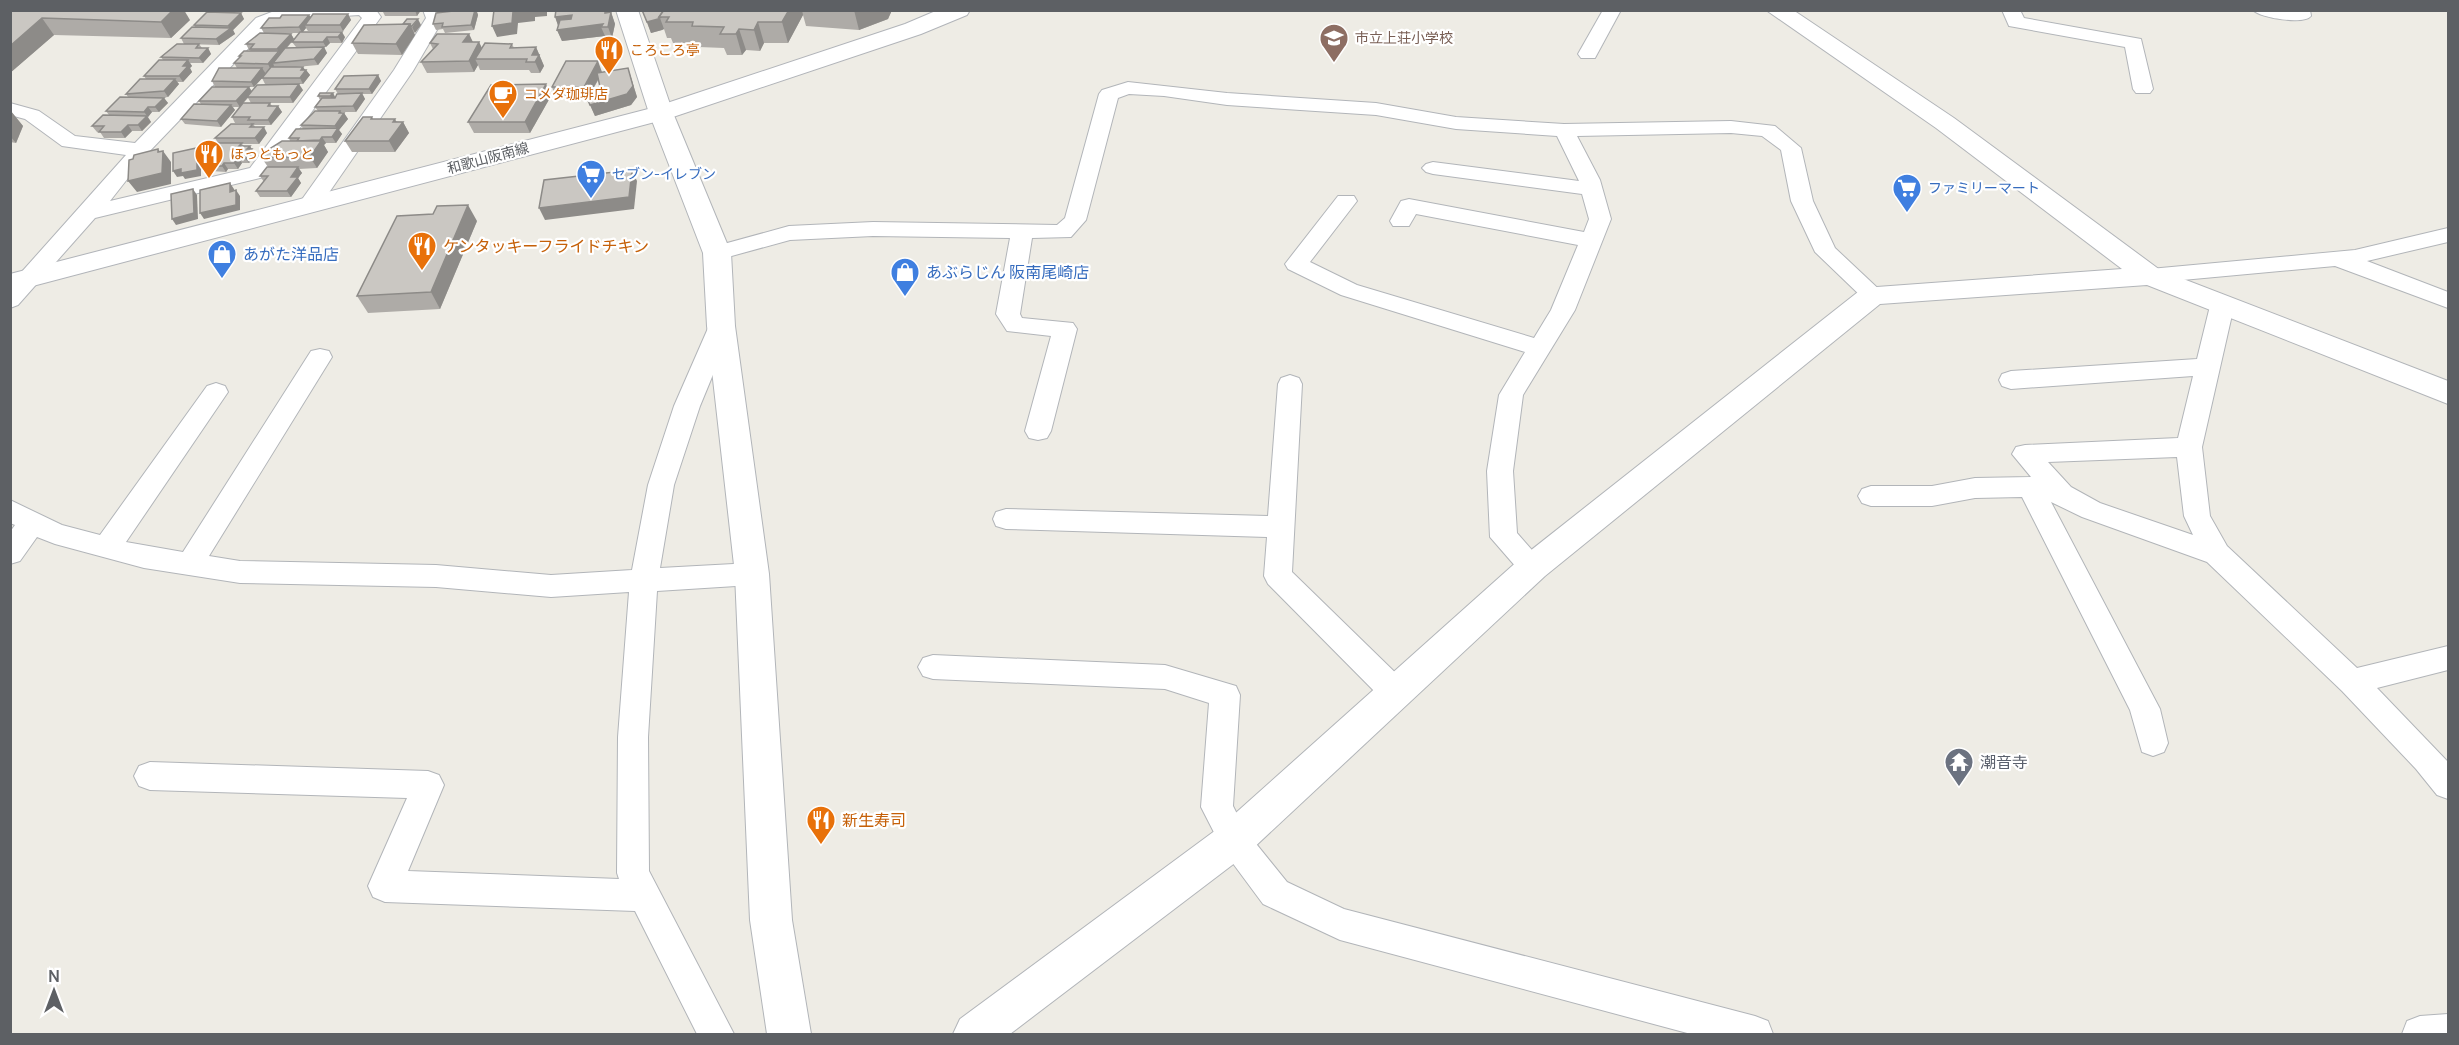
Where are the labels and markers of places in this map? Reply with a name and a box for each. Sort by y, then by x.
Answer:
school or university icon: 市立上荘小学校 [1318,22,1350,64]
place label: 市立上荘小学校 [1355,28,1453,47]
restaurant icon: ころころ亭 [593,34,625,76]
place label: ころころ亭 [630,40,700,59]
cafe icon: コメダ珈琲店 [487,78,519,120]
place label: コメダ珈琲店 [524,84,608,103]
restaurant icon: ほっともっと [193,138,225,180]
place label: ほっともっと [230,144,314,163]
supermarket icon: セブン-イレブン [575,158,607,200]
place label: セブン-イレブン [612,164,716,183]
supermarket icon: ファミリーマート [1891,172,1923,214]
place label: ファミリーマート [1928,178,2040,197]
restaurant icon: ケンタッキーフライドチキン [406,230,438,272]
place label: ケンタッキーフライドチキン [443,235,649,257]
shop icon: あがた洋品店 [206,238,238,280]
place label: あがた洋品店 [243,243,339,265]
shop icon: あぶらじん 阪南尾崎店 [889,256,921,298]
place label: あぶらじん 阪南尾崎店 [926,261,1089,283]
temple icon: 潮音寺 [1943,746,1975,788]
place label: 潮音寺 [1980,751,2028,773]
restaurant icon: 新生寿司 [805,804,837,846]
place label: 新生寿司 [842,809,906,831]

